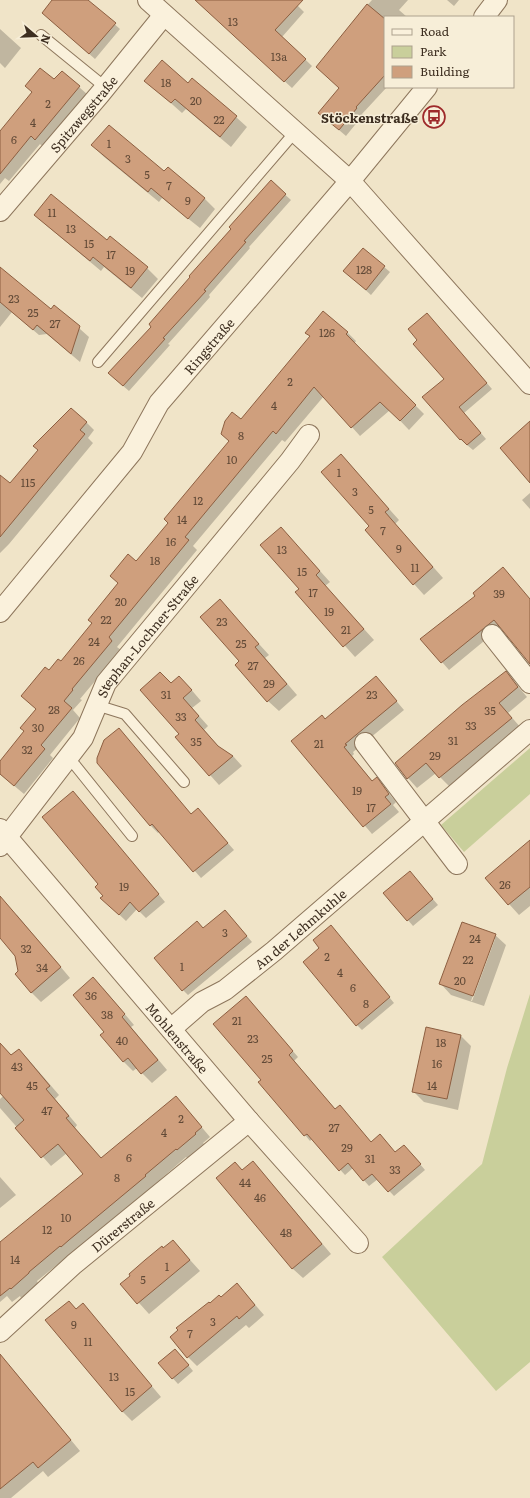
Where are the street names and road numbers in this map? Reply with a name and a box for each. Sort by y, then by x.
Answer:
street label: Spitzwegstraße [45,71,121,156]
street label: Ringstraße [179,313,238,378]
street label: Stephan-Lochner-Straße [92,570,202,700]
street label: An der Lehmkuhle [250,884,350,973]
street label: Mohlenstraße [142,998,214,1077]
street label: Dürerstraße [87,1193,158,1256]

